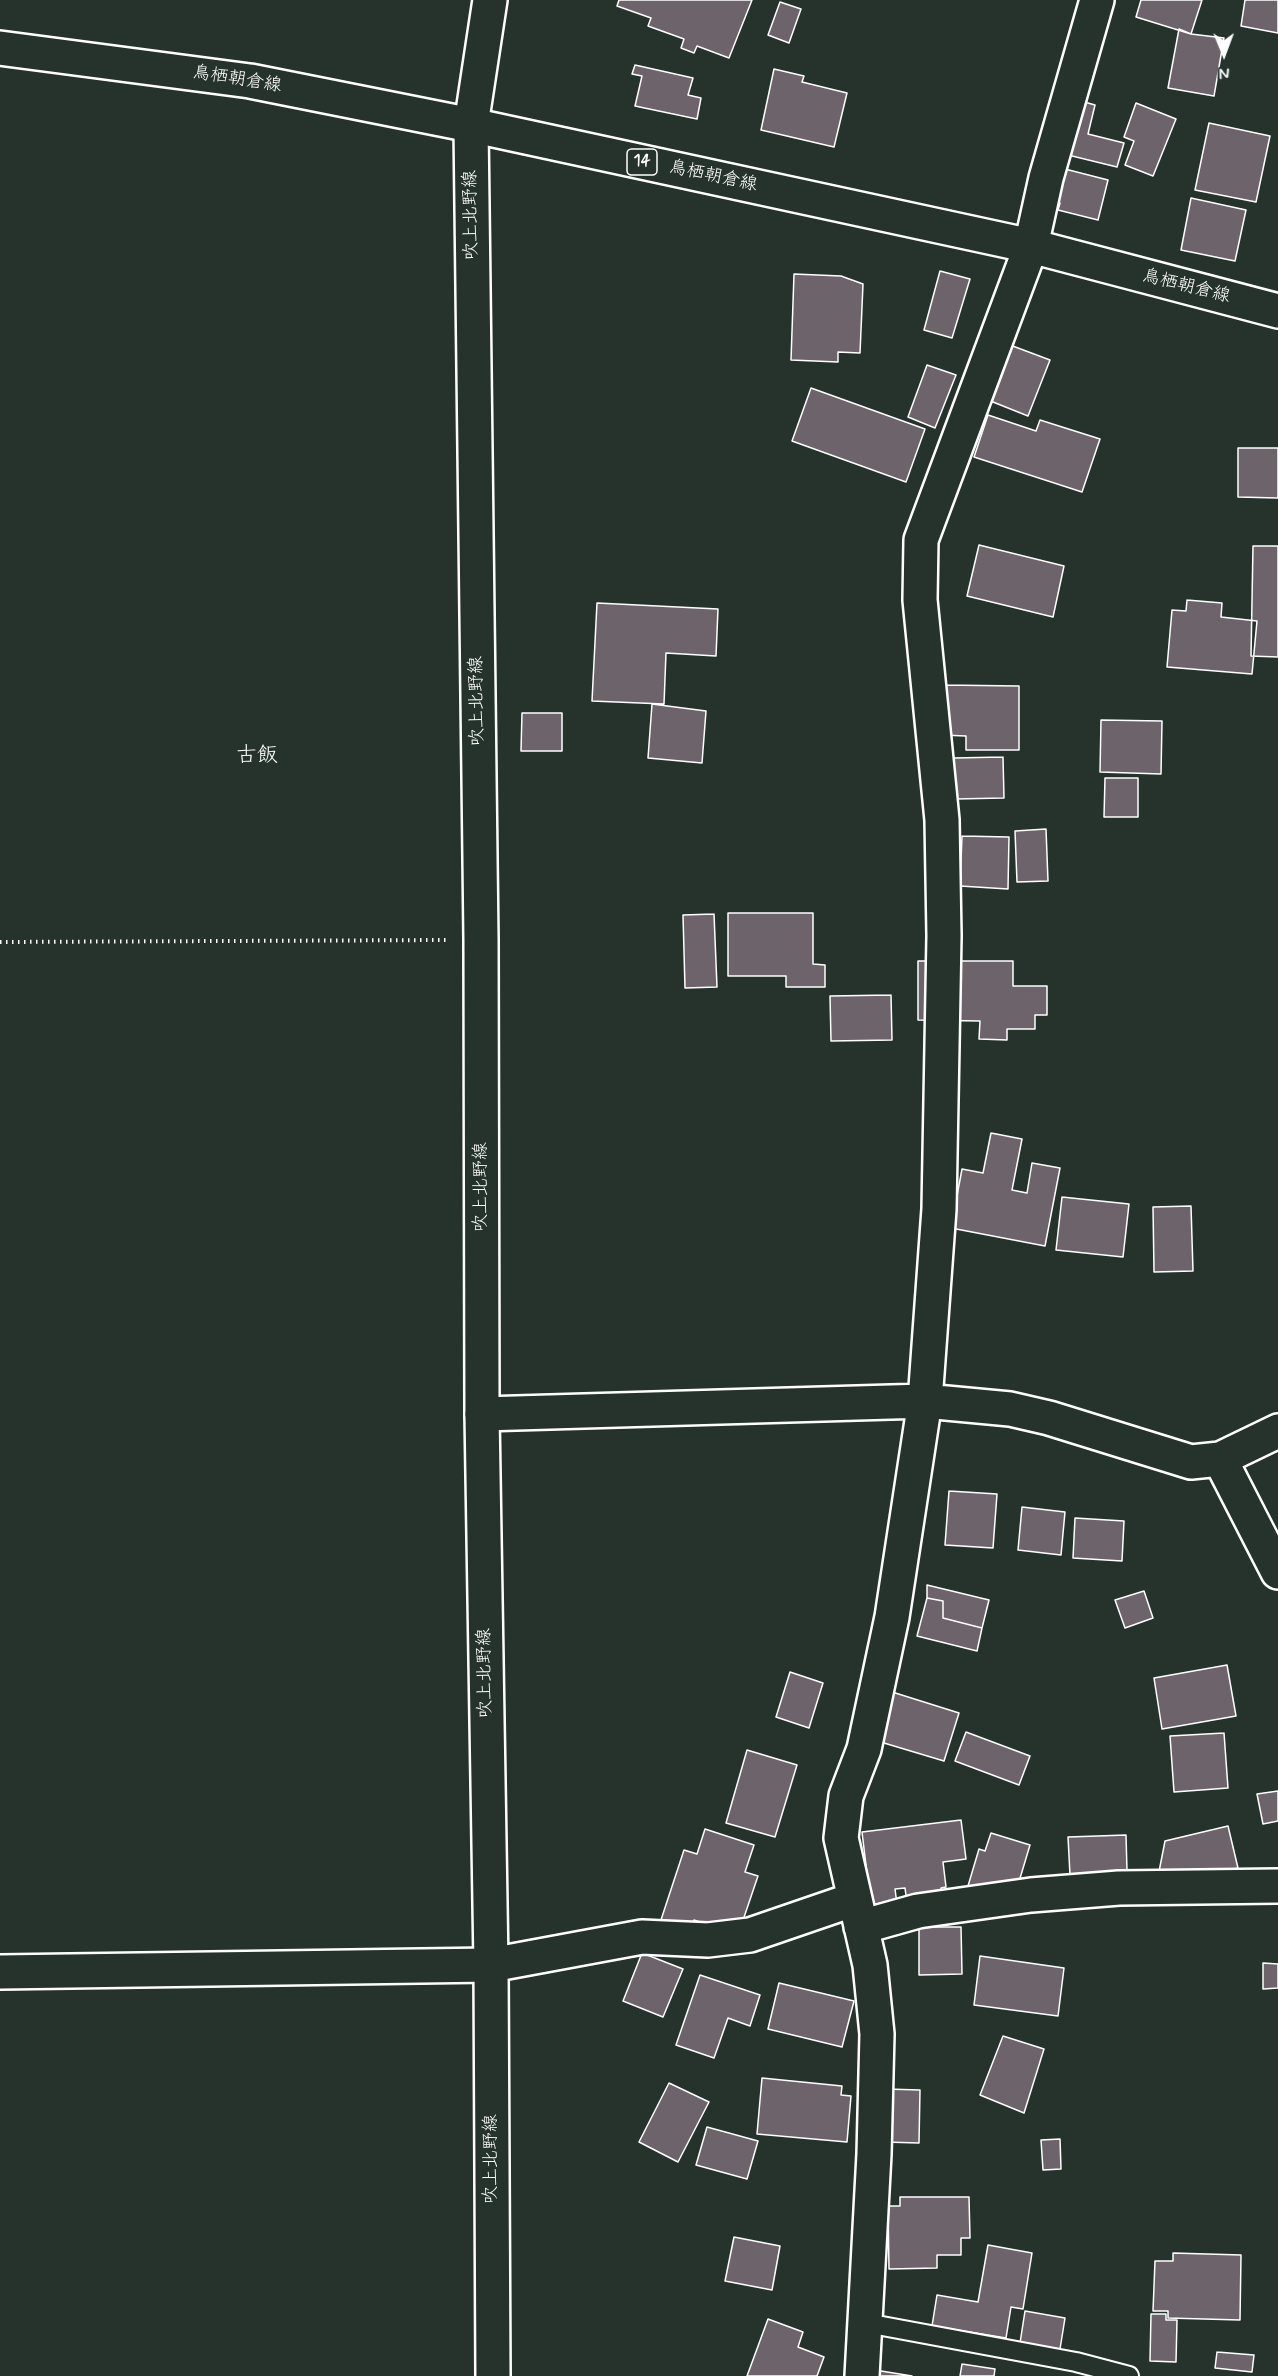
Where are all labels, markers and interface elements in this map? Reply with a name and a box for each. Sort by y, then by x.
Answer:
north arrow [1194,24,1254,84]
street label: 鳥栖朝倉線 [191,62,283,98]
text: N [1219,62,1230,83]
road number: 14 [627,149,657,175]
street label: 鳥栖朝倉線 [667,157,759,197]
street label: 吹上北野線 [460,170,484,260]
street label: 鳥栖朝倉線 [1140,266,1232,308]
street label: 吹上北野線 [466,656,490,746]
district label: 古飯 [236,744,278,770]
street label: 吹上北野線 [471,1142,493,1232]
street label: 吹上北野線 [474,1628,498,1718]
street label: 吹上北野線 [481,2114,503,2204]

